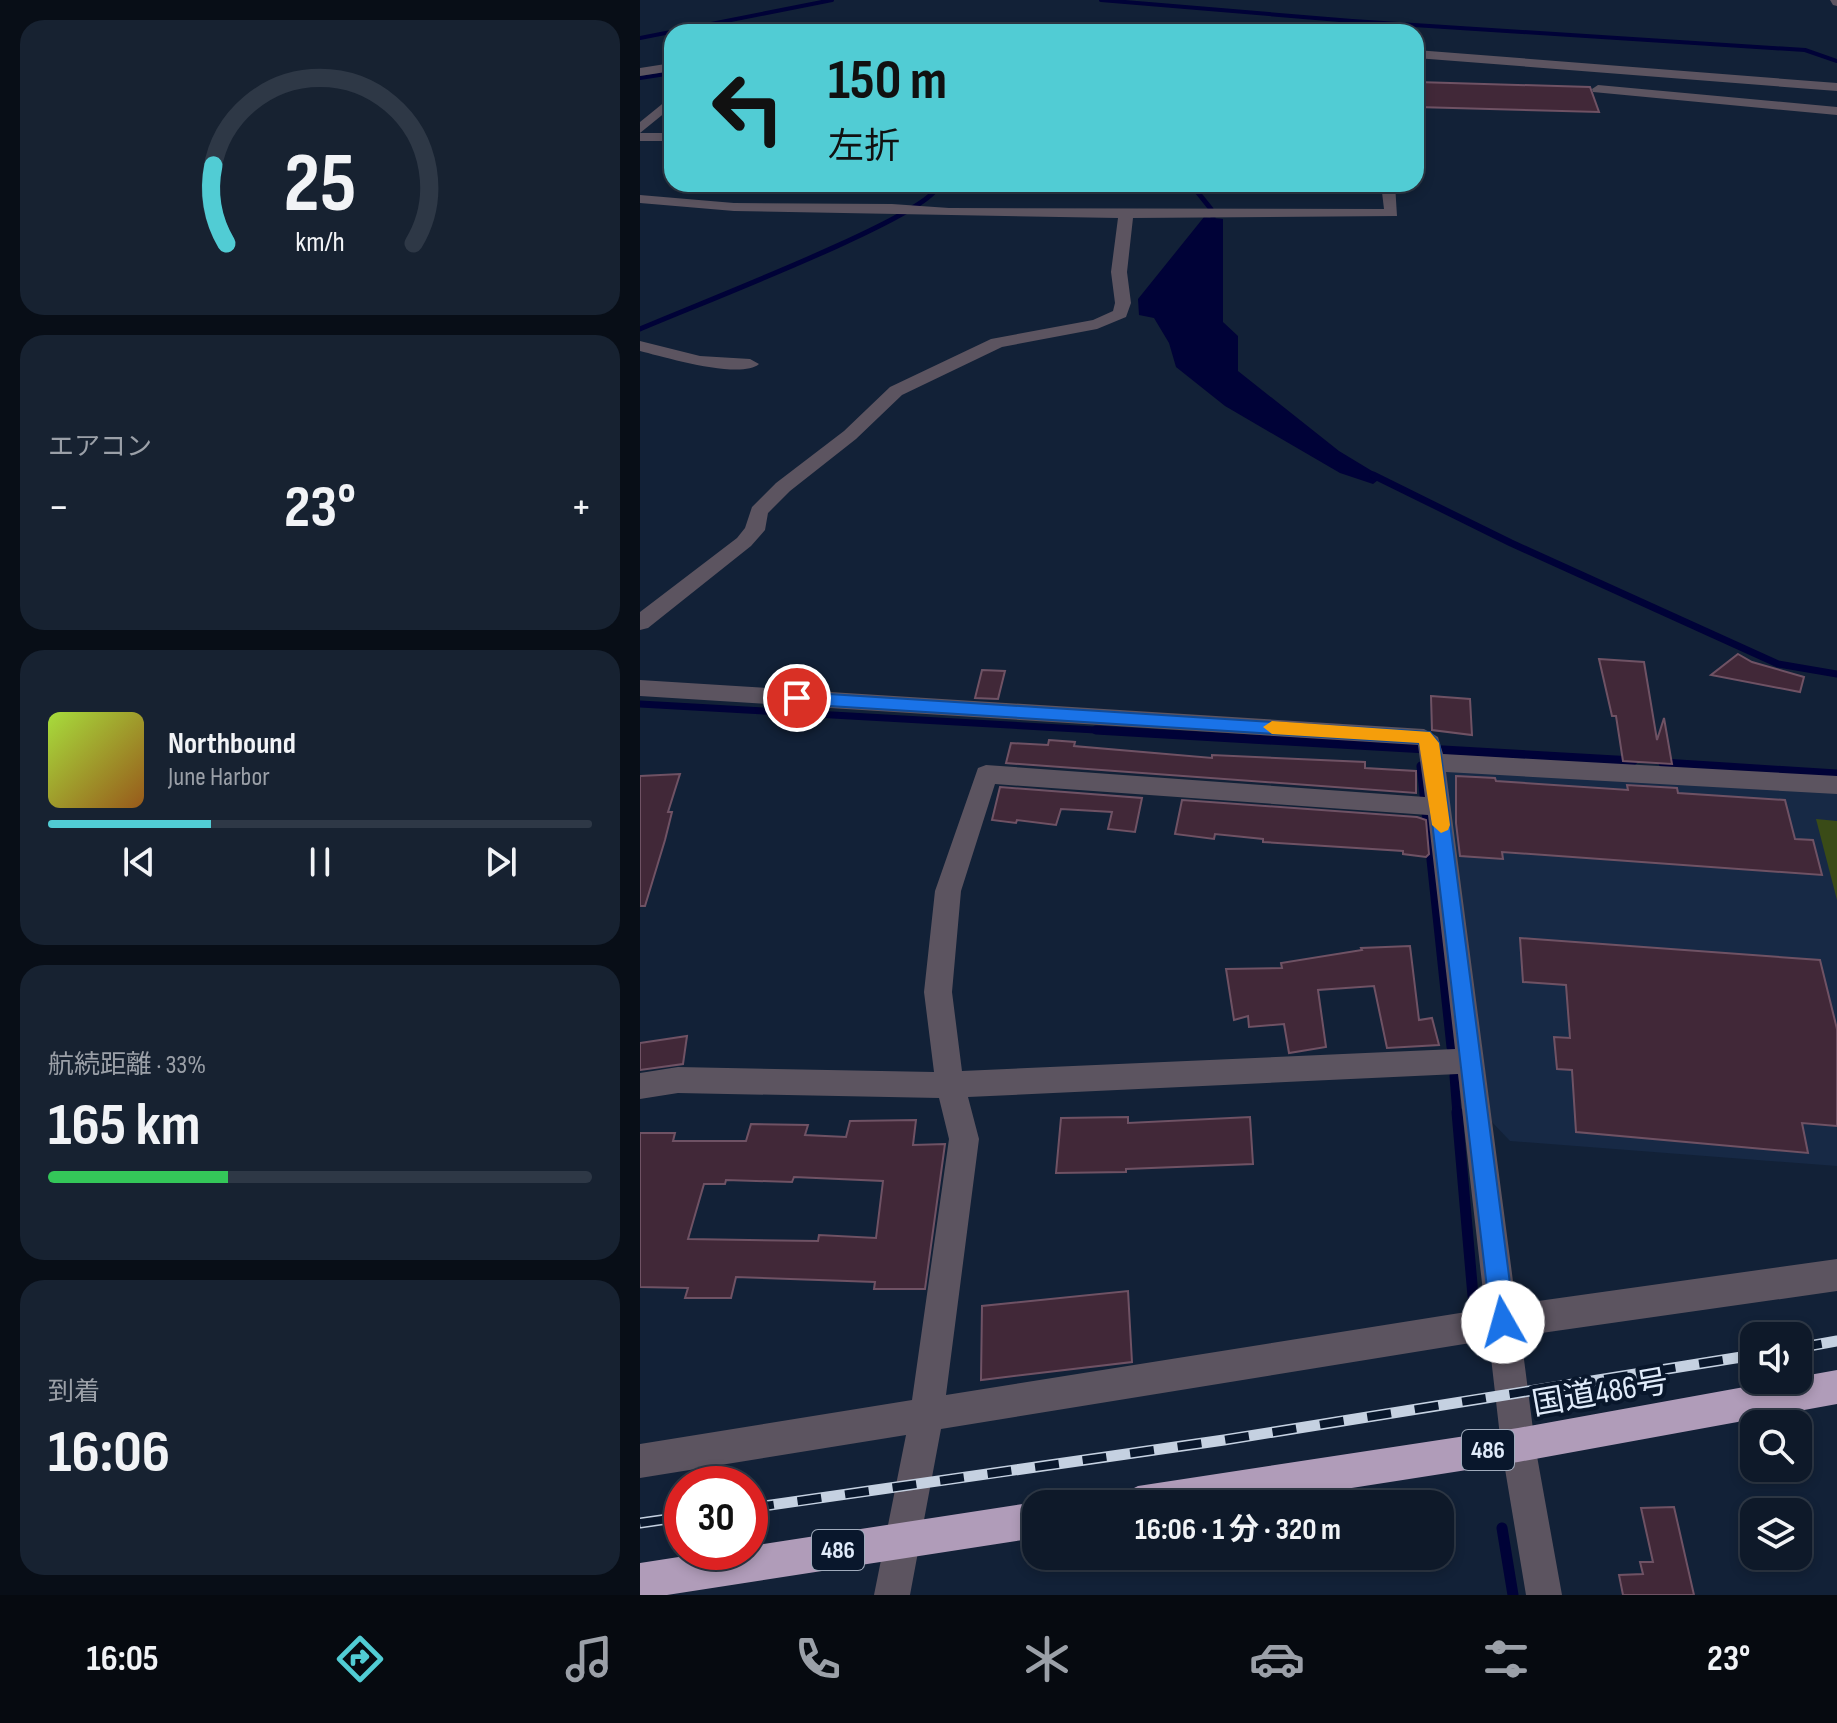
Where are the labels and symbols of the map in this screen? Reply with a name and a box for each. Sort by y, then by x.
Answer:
pin [763,664,831,732]
position arrow [1461,1280,1545,1364]
street label: 国道486号 [1529,1362,1671,1425]
road number: 486 [1462,1430,1514,1470]
speed limit sign: 30 [664,1466,768,1570]
road number: 486 [812,1530,864,1570]

